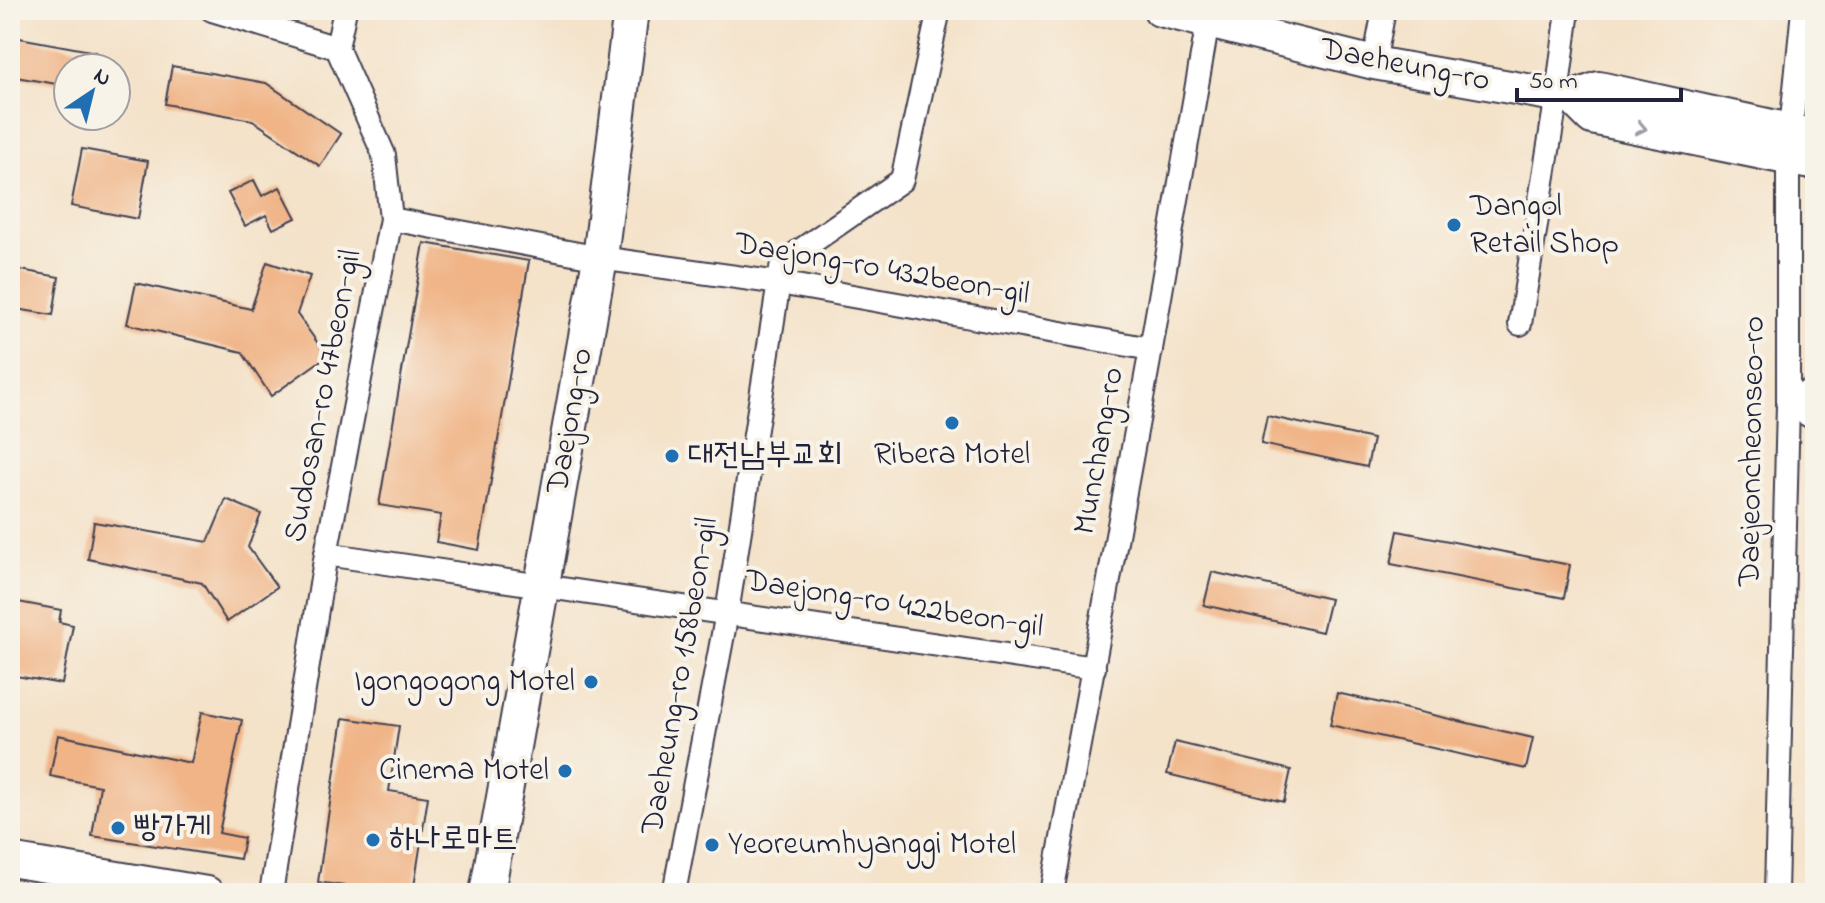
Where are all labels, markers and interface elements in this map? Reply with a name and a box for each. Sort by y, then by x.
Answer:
street label: Daeheung-ro [1315,26,1494,105]
north arrow [52,52,132,132]
scale bar [1517,52,1681,102]
text: N [86,61,117,95]
text: 50 m [1529,65,1578,100]
one-way arrow [1633,119,1647,136]
place label: Dangol Retail Shop [1469,184,1619,268]
marker: Dangol Retail Shop [1445,216,1463,234]
street label: Daejong-ro 432beon-gil [730,221,1033,319]
street label: Sudosan-ro 47beon-gil [273,246,375,546]
street label: Daejeoncheonseo-ro [1727,315,1779,588]
street label: Daejong-ro [535,345,607,498]
street label: Munchang-ro [1062,364,1138,538]
marker: Ribera Motel [943,414,961,432]
place label: Ribera Motel [874,432,1030,479]
place label: 대전남부교회 [688,433,843,480]
marker: 대전남부교회 [663,447,681,465]
street label: Daeheung-ro 158beon-gil [630,514,732,839]
street label: Daejong-ro 422beon-gil [741,558,1046,652]
place label: Igongogong Motel [354,659,575,706]
marker: Igongogong Motel [582,673,600,691]
place label: Cinema Motel [379,748,549,795]
marker: Cinema Motel [556,762,574,780]
place label: 빵가게 [134,805,211,852]
place label: 하나로마트 [389,817,518,864]
marker: 빵가게 [109,819,127,837]
place label: Yeoreumhyanggi Motel [728,822,1016,869]
marker: 하나로마트 [364,831,382,849]
marker: Yeoreumhyanggi Motel [703,836,721,854]

